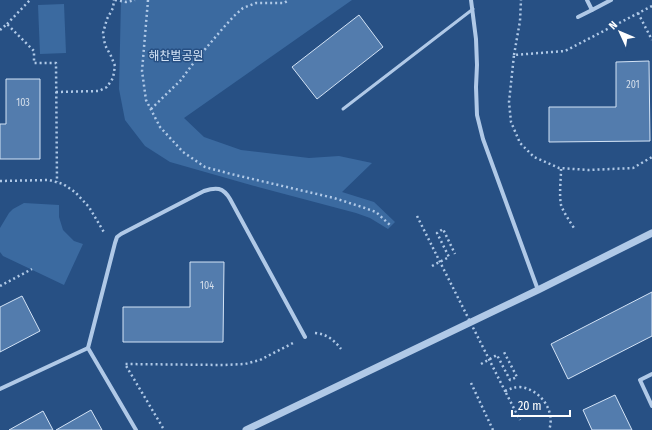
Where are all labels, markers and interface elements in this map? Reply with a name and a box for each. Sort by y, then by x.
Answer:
north arrow [600,12,640,52]
text: N [606,19,620,32]
park label: 해찬벌공원 [148,49,204,63]
house number: 201 [626,79,640,91]
house number: 103 [16,97,30,109]
house number: 104 [200,280,214,292]
scale bar [512,392,570,418]
text: 20 m [518,399,542,413]

